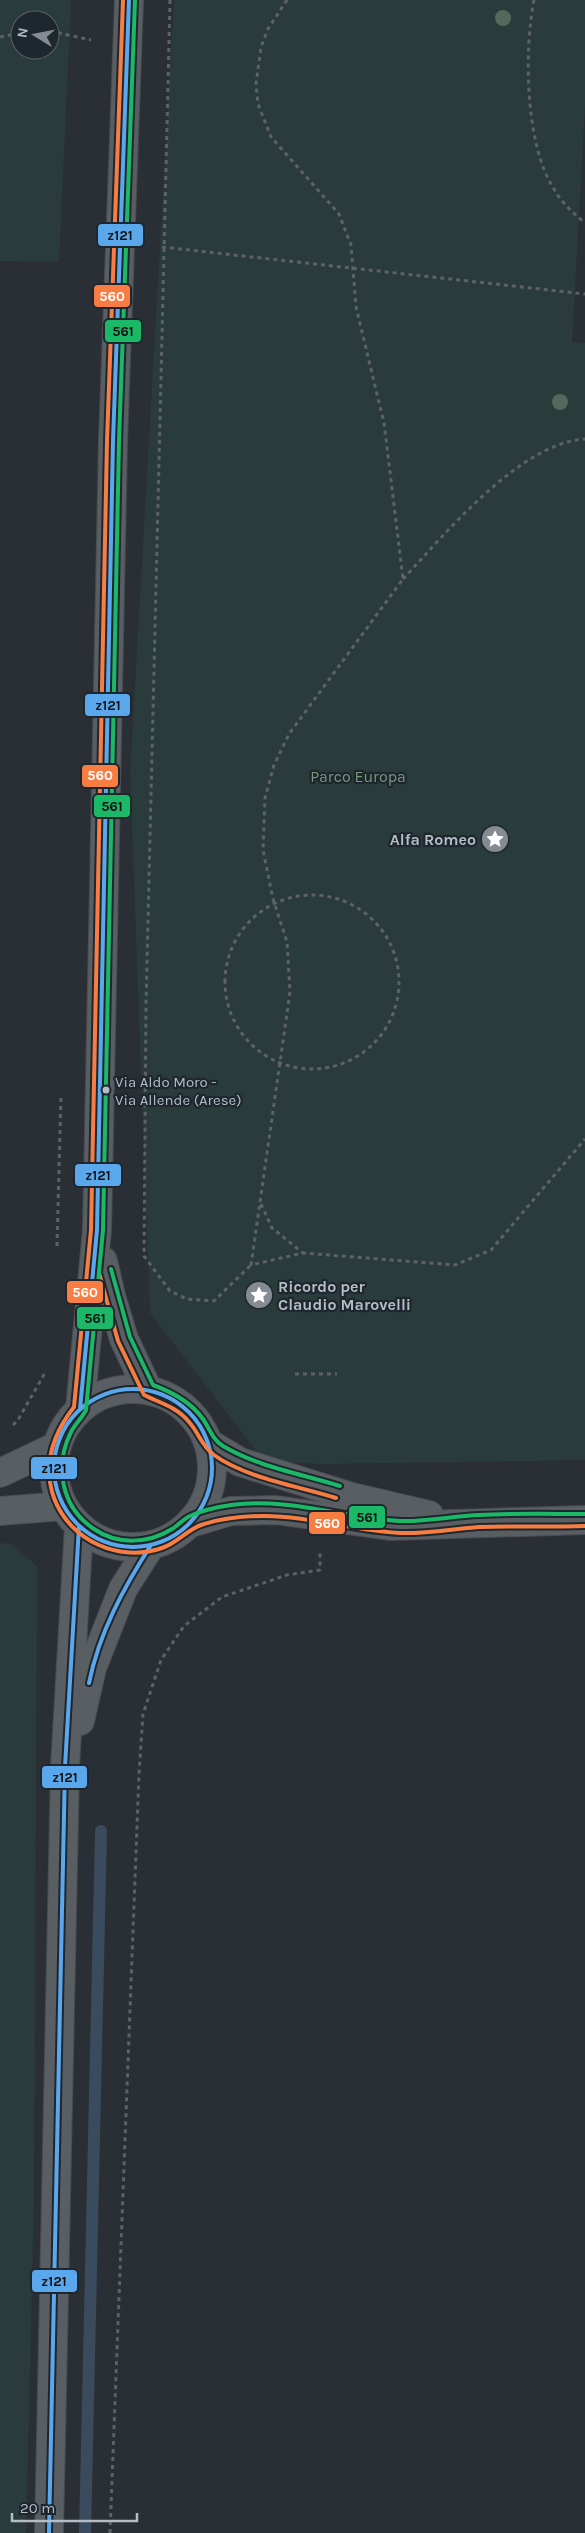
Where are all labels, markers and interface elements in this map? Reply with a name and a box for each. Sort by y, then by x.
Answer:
north arrow [10,10,60,60]
text: N [13,26,32,39]
line badge: z121 [97,223,144,247]
text: z121 [107,227,133,244]
line badge: 560 [93,284,131,308]
text: 560 [99,288,125,305]
line badge: 561 [104,319,142,343]
text: 561 [112,323,134,340]
line badge: z121 [84,693,131,717]
text: z121 [95,697,121,714]
line badge: 560 [81,764,119,788]
text: 560 [87,767,113,784]
park label: Parco Europa [310,767,406,786]
line badge: 561 [93,794,131,818]
text: 561 [101,798,123,815]
place icon: Alfa Romeo [480,824,510,854]
place label: Alfa Romeo [390,830,476,849]
place label: Via Aldo Moro - Via Allende (Arese) [115,1073,242,1109]
marker: Via Aldo Moro - Via Allende (Arese) [101,1085,111,1095]
line badge: z121 [74,1163,122,1187]
text: z121 [85,1167,111,1184]
place label: Ricordo per Claudio Marovelli [278,1277,411,1314]
line badge: 560 [66,1280,104,1304]
place icon: Ricordo per Claudio Marovelli [244,1280,274,1310]
text: 560 [72,1284,98,1301]
line badge: 561 [76,1306,114,1330]
text: 561 [84,1310,106,1327]
line badge: z121 [30,1456,78,1480]
text: z121 [41,1460,67,1477]
line badge: 561 [348,1505,386,1529]
text: 561 [356,1509,378,1526]
line badge: 560 [308,1511,346,1535]
text: 560 [314,1515,340,1532]
line badge: z121 [41,1765,88,1789]
text: z121 [52,1769,78,1786]
line badge: z121 [31,2269,78,2293]
text: z121 [41,2273,67,2290]
scale bar [12,2490,138,2522]
text: 20 m [20,2499,55,2517]

